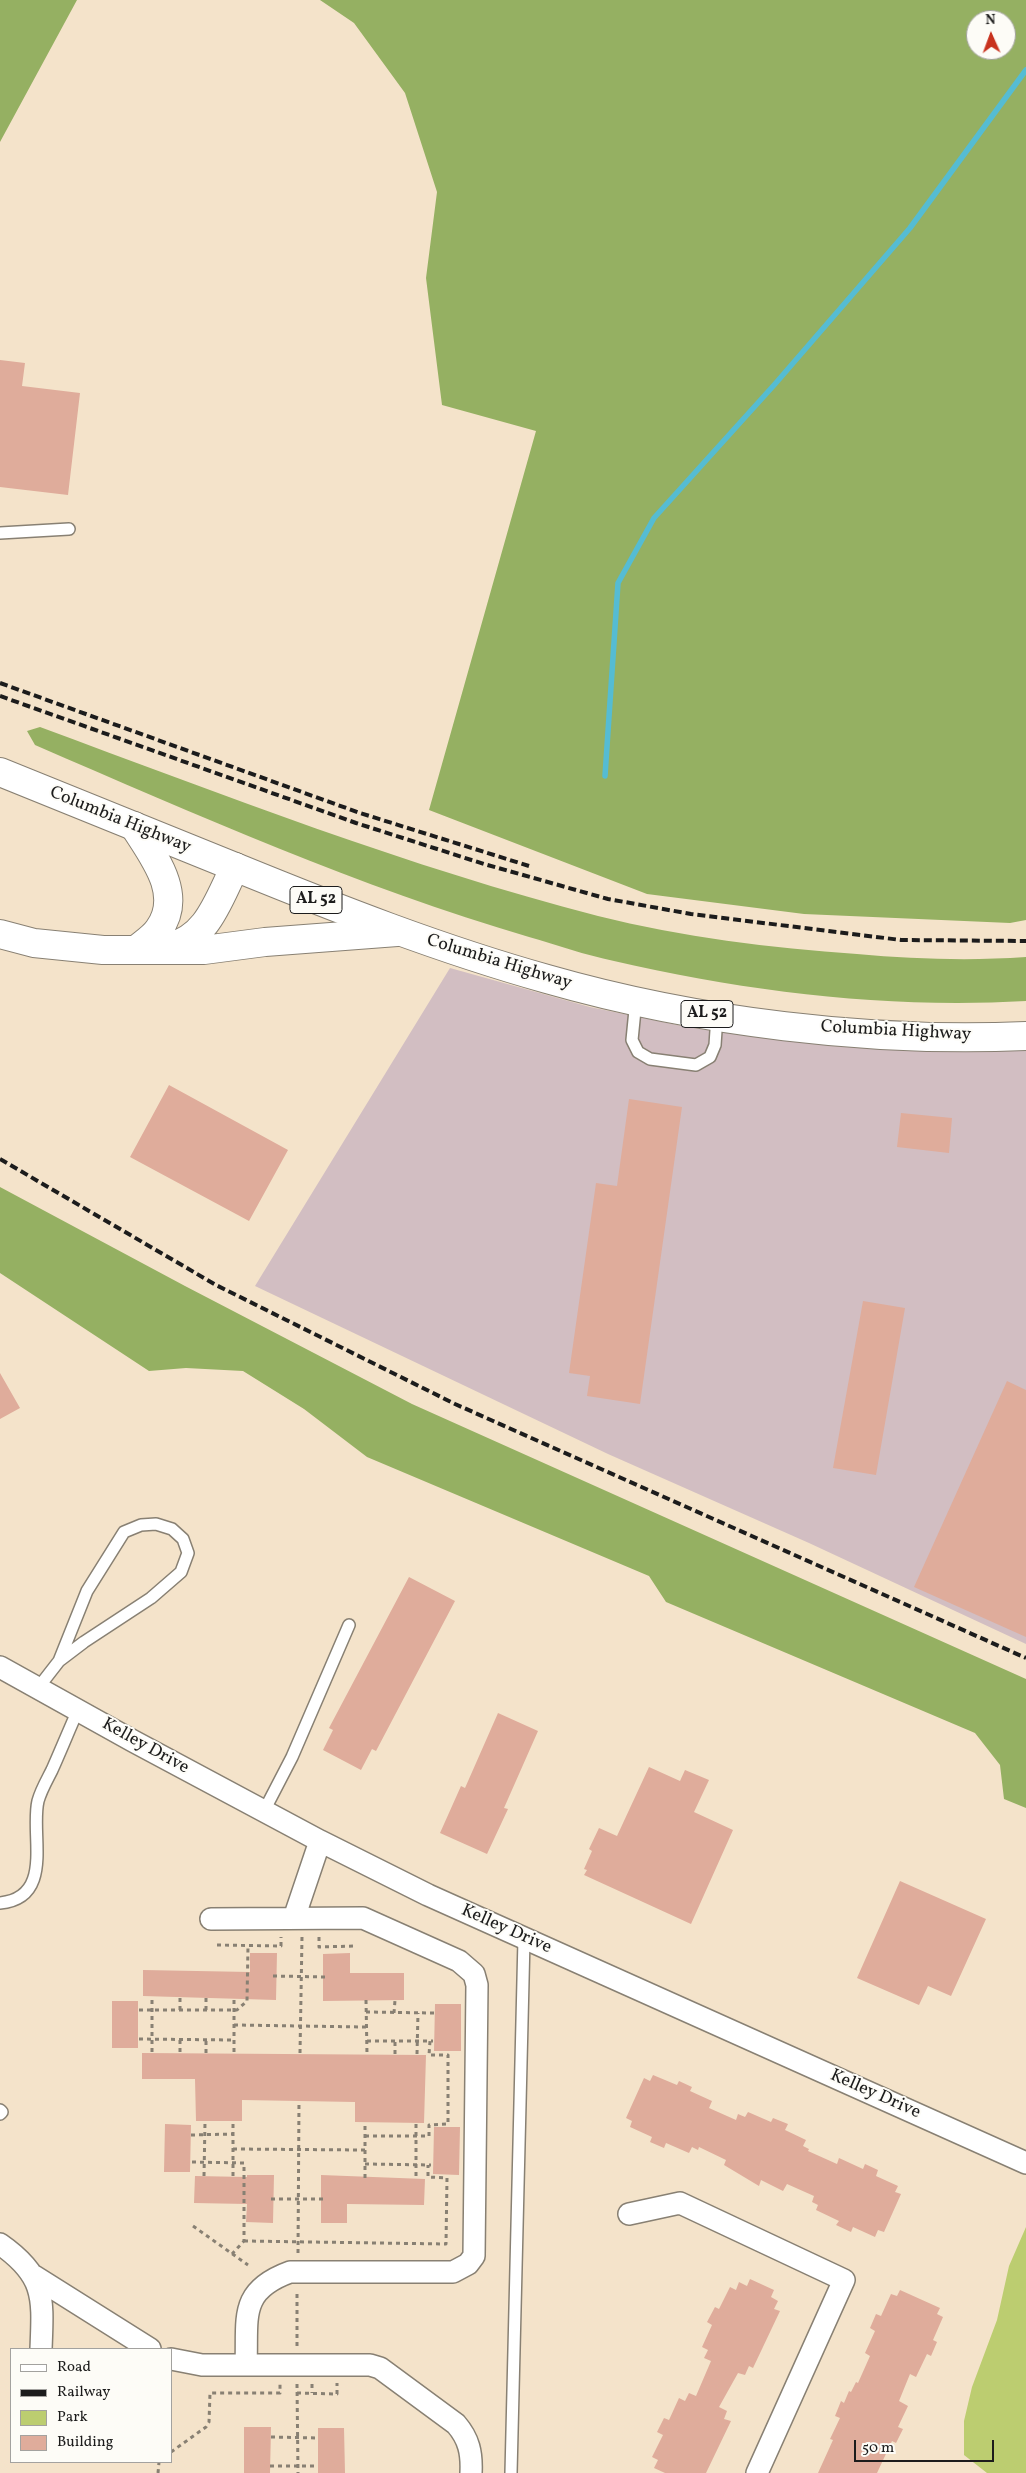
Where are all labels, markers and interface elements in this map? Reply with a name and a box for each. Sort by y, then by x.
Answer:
north arrow [966,10,1016,60]
text: N [985,11,996,30]
street label: Columbia Highway [46,783,194,859]
road number: AL 52 [290,886,342,914]
street label: Columbia Highway [424,931,574,995]
road number: AL 52 [681,1001,733,1028]
street label: Columbia Highway [820,1017,972,1047]
street label: Kelley Drive [98,1714,192,1780]
street label: Kelley Drive [458,1901,554,1959]
street label: Kelley Drive [827,2066,923,2124]
legend [10,2348,172,2463]
text: Road [57,2357,91,2378]
text: Railway [57,2382,110,2403]
text: Park [57,2407,88,2428]
scale bar [856,2430,996,2462]
text: Building [57,2432,113,2453]
text: 50 m [862,2438,894,2459]

